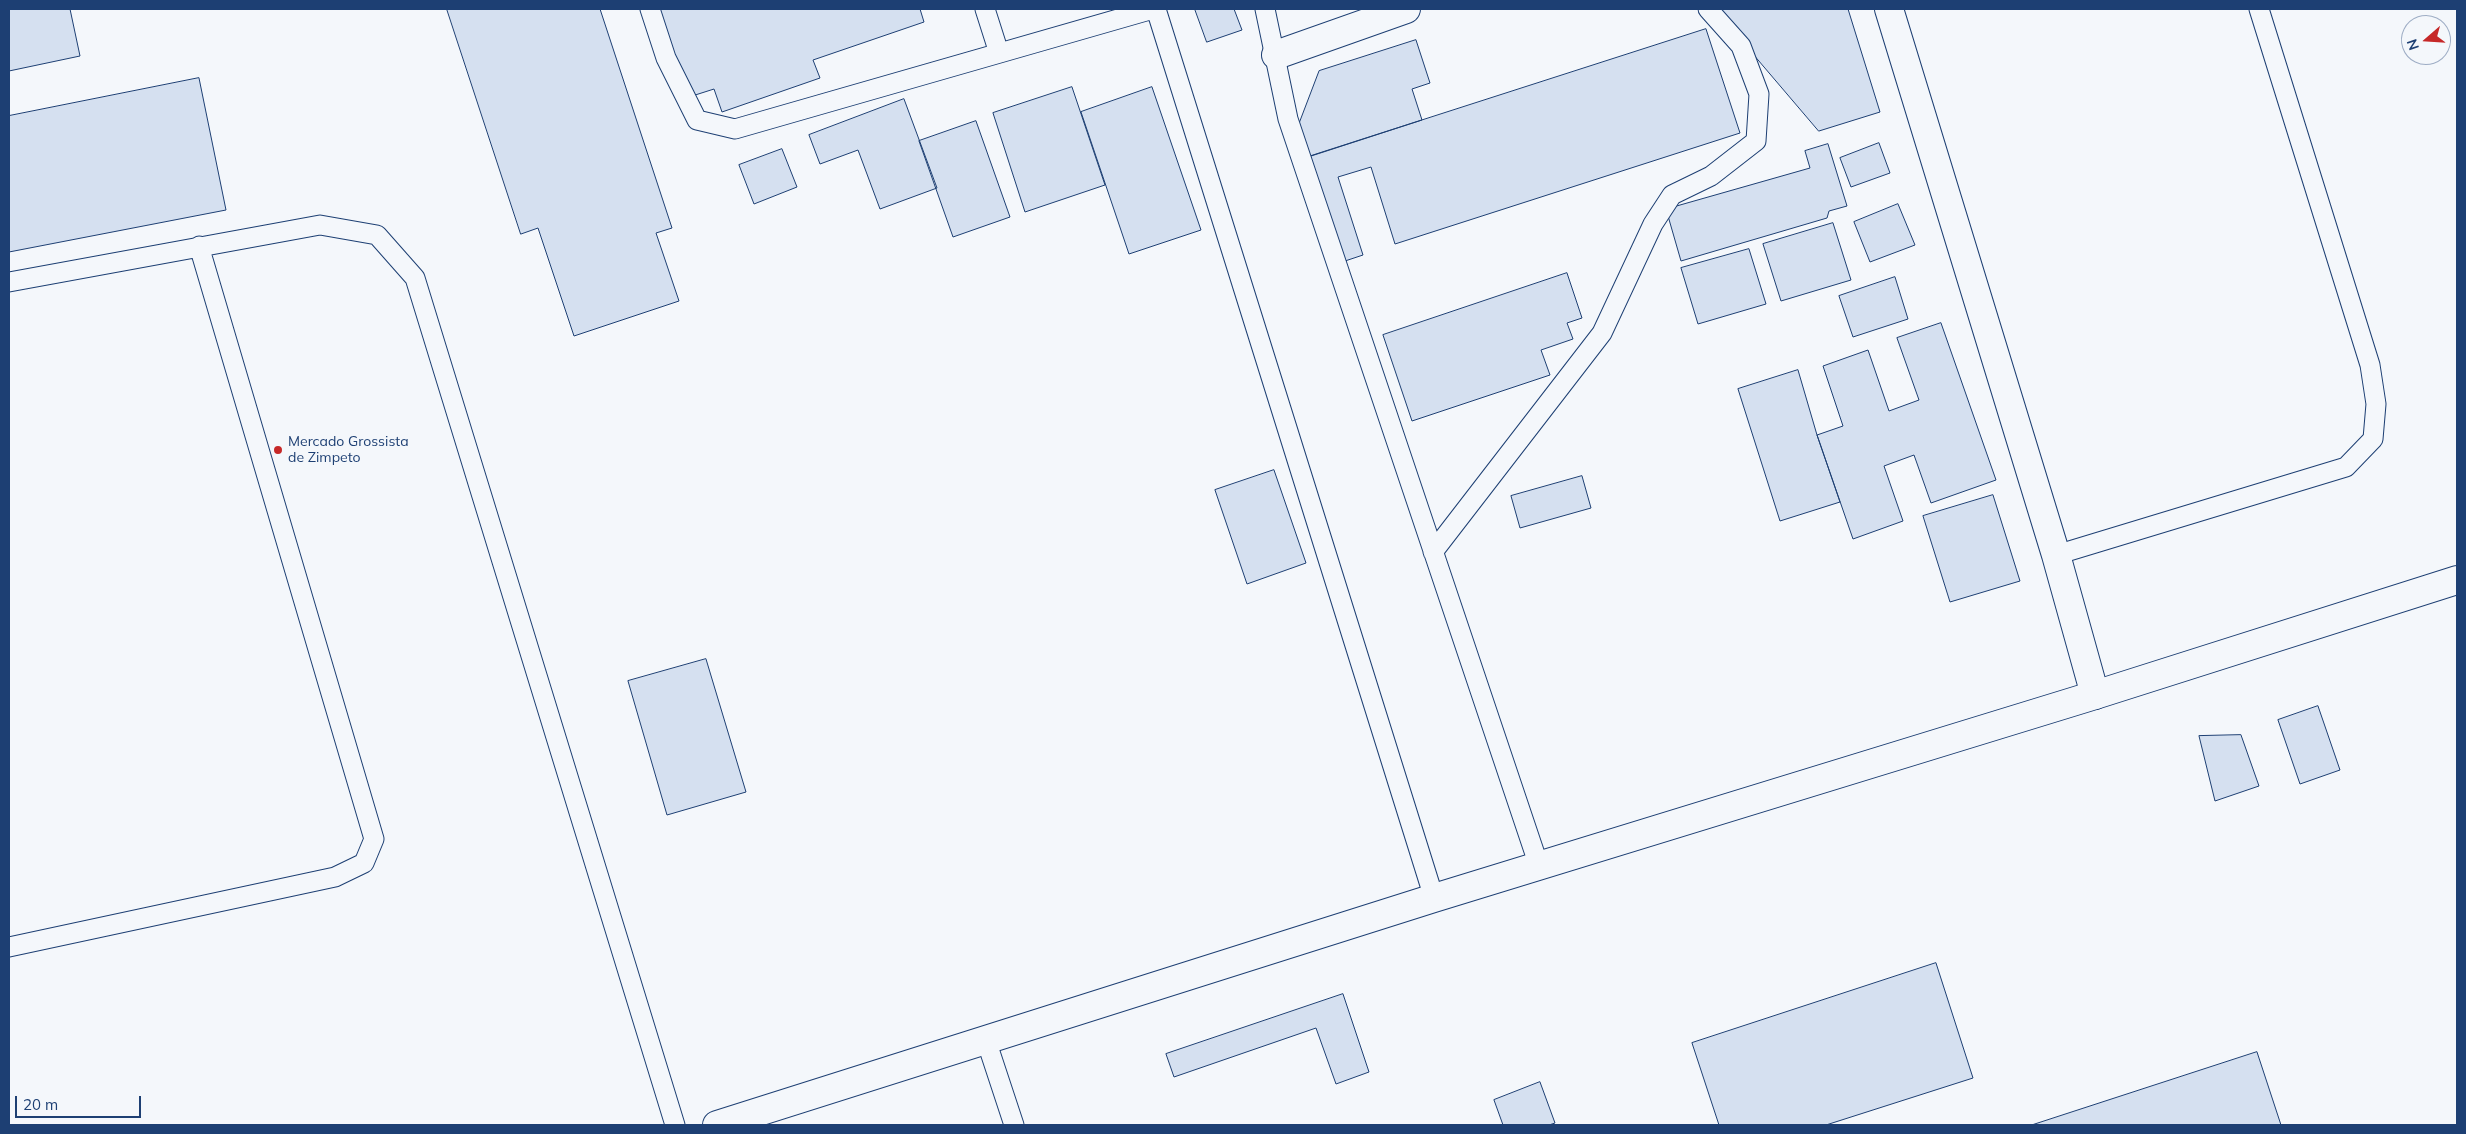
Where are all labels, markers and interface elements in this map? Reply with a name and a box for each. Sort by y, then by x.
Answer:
north arrow [2401,15,2451,65]
text: N [2403,37,2423,52]
place label: Mercado Grossista de Zimpeto [288,434,409,467]
marker: Mercado Grossista de Zimpeto [272,444,284,456]
scale bar [18,1086,144,1118]
text: 20 m [23,1095,58,1114]

